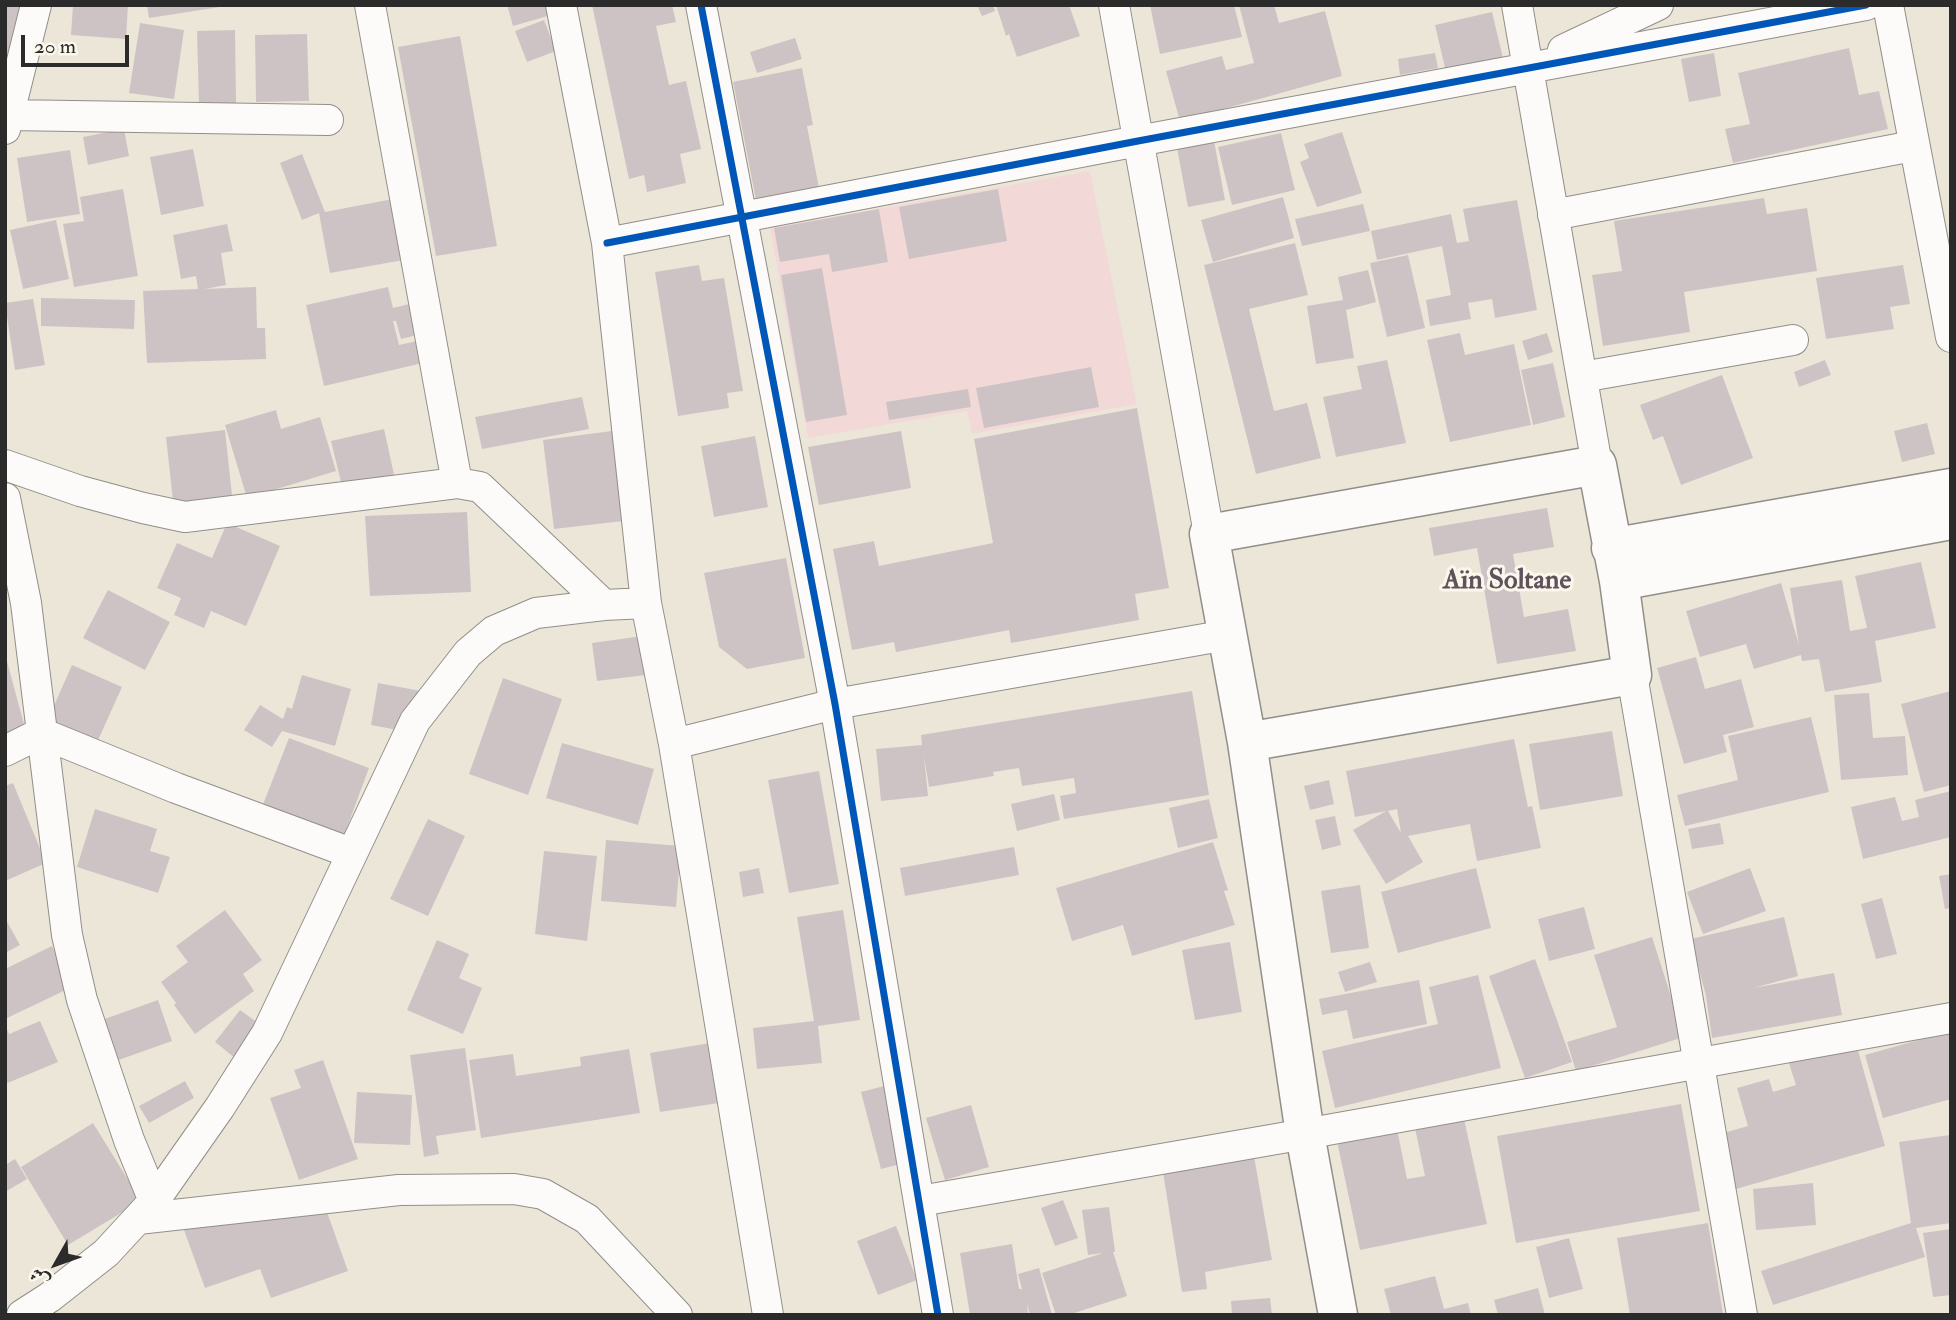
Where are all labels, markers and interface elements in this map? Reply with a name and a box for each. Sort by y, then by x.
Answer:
scale bar [24,21,133,65]
text: 20 m [34,33,76,60]
district label: Aïn Soltane [1443,565,1571,599]
north arrow [21,1229,91,1299]
text: ش [25,1263,55,1292]

